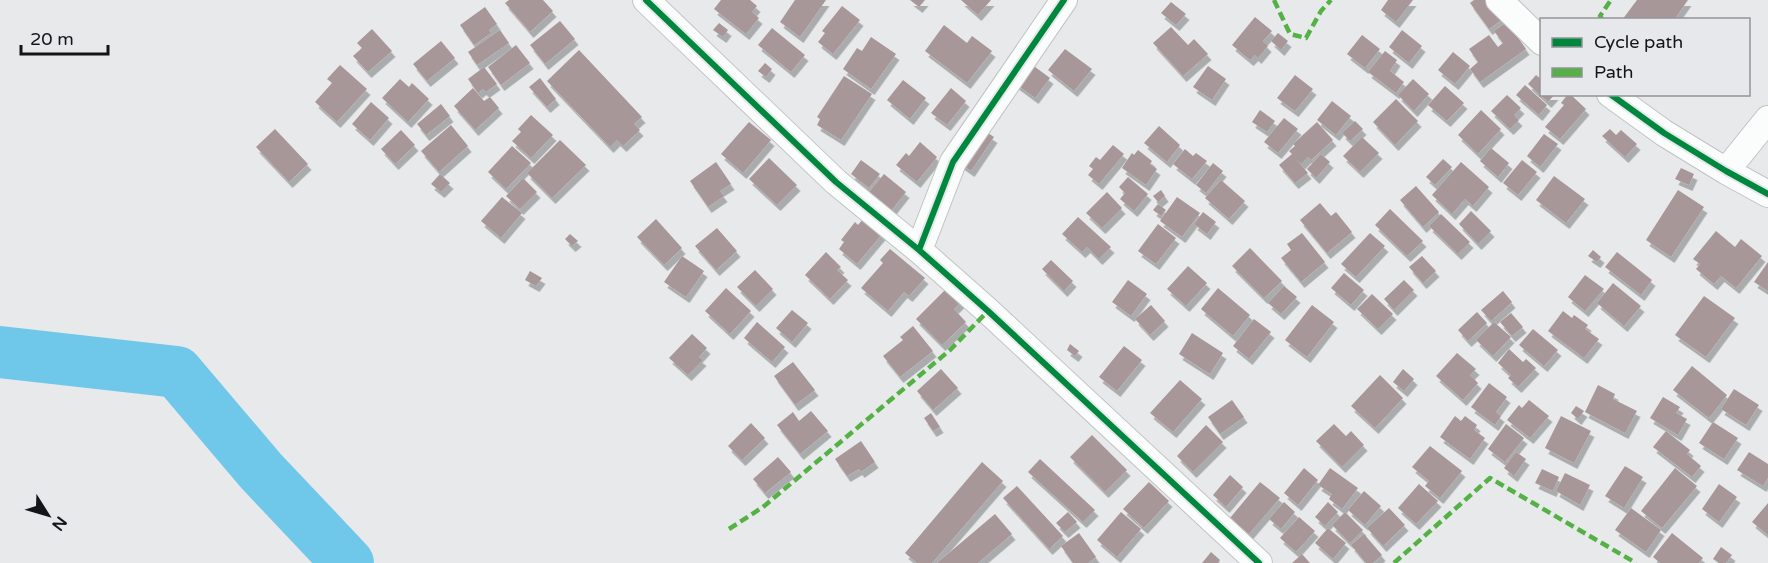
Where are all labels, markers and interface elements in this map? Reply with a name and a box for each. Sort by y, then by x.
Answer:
scale bar [21,18,108,56]
legend [1540,18,1750,96]
text: 20 m [30,28,74,50]
text: Cycle path [1594,31,1683,53]
text: Path [1594,61,1633,83]
north arrow [18,485,78,545]
text: N [47,512,71,535]

